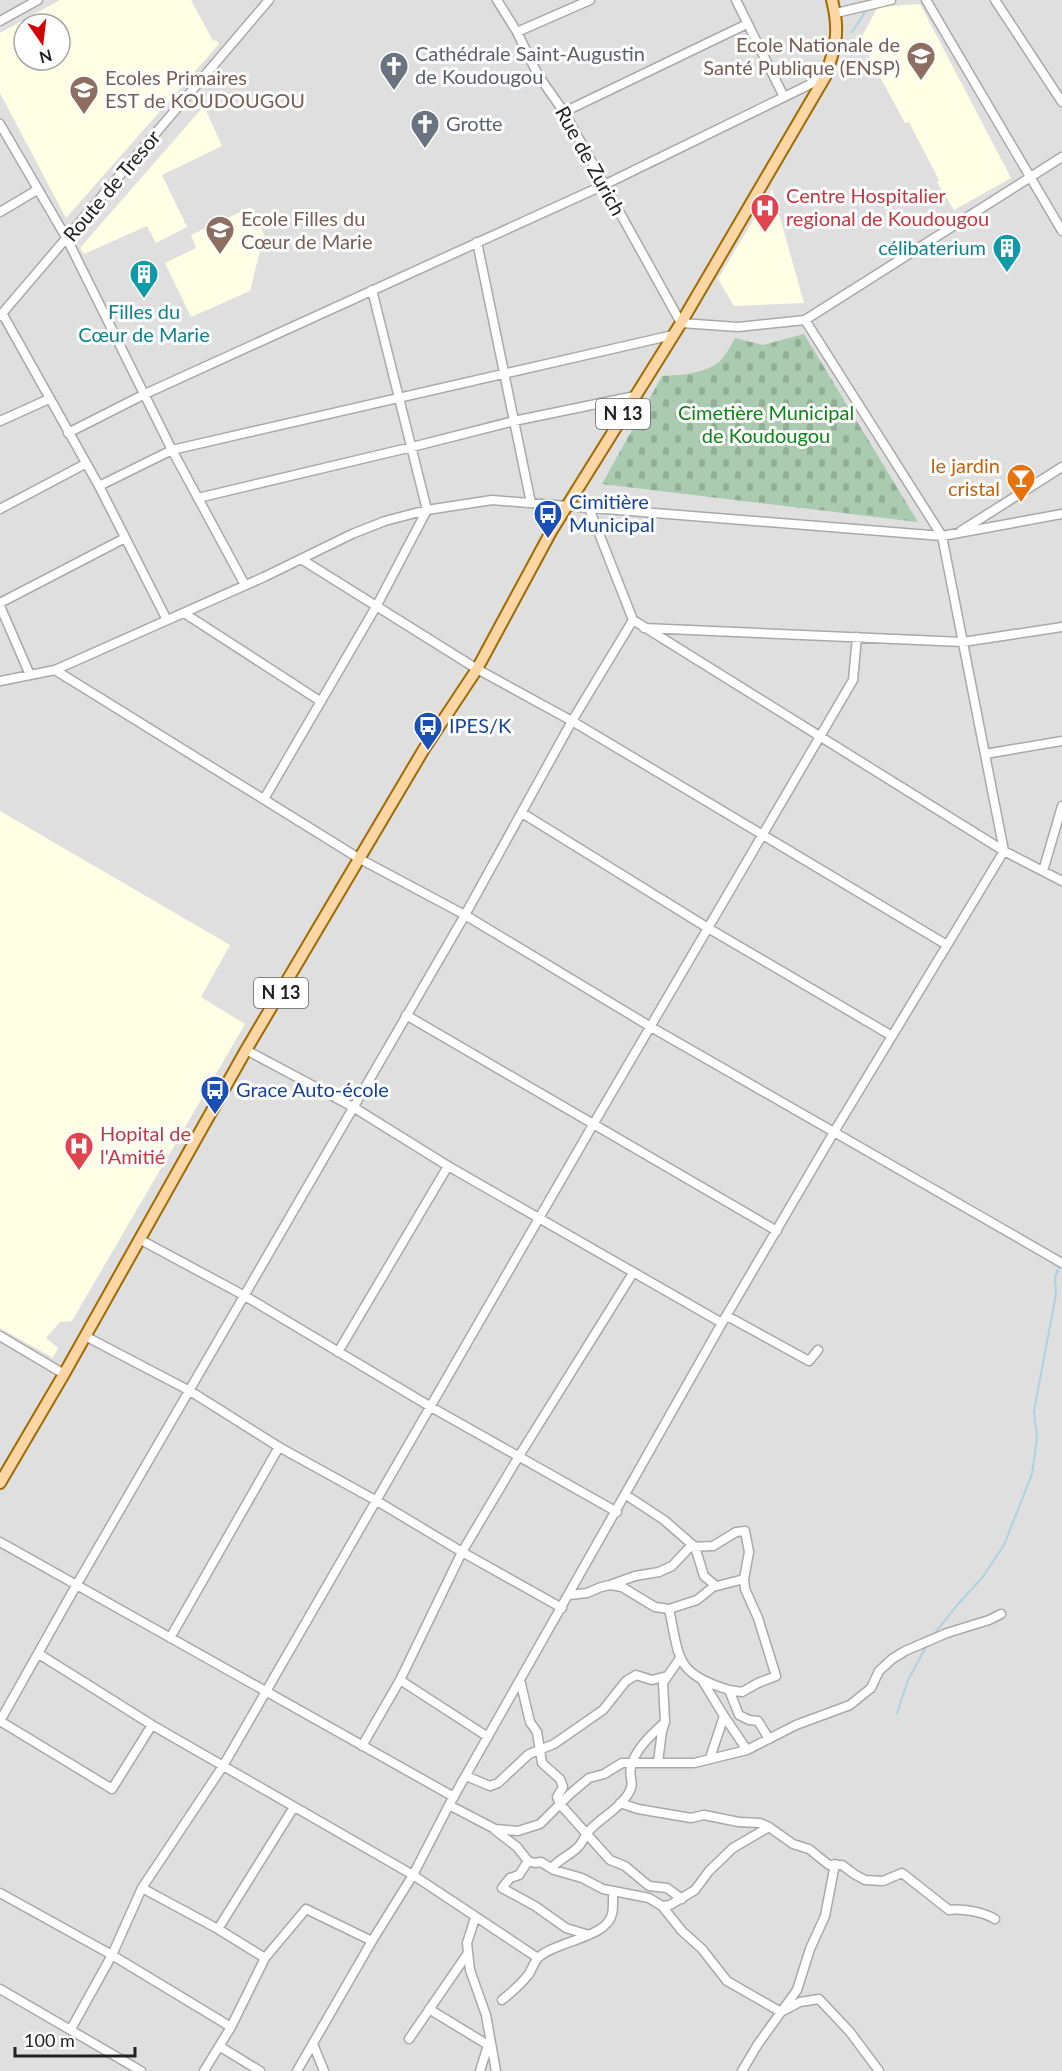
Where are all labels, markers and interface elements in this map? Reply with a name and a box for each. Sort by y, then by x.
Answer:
north arrow [12,12,72,72]
place label: Ecole Nationale de Santé Publique (ENSP) [703,32,900,79]
school or university icon: Ecole Nationale de Santé Publique (ENSP) [905,40,937,82]
place label: Cathédrale Saint-Augustin de Koudougou [415,41,645,88]
text: N [37,46,54,68]
church icon: Cathédrale Saint-Augustin de Koudougou [378,50,410,92]
place label: Ecoles Primaires EST de KOUDOUGOU [105,65,305,112]
school or university icon: Ecoles Primaires EST de KOUDOUGOU [68,74,100,116]
street label: Rue de Zurich [551,102,631,219]
church icon: Grotte [409,108,441,150]
place label: Grotte [446,111,503,135]
street label: Route de Tresor [58,124,165,246]
place label: Centre Hospitalier regional de Koudougou [786,183,989,230]
hospital icon: Centre Hospitalier regional de Koudougou [749,192,781,234]
place label: Ecole Filles du Cœur de Marie [241,206,372,253]
school or university icon: Ecole Filles du Cœur de Marie [204,214,236,256]
building icon: célibaterium [991,232,1023,274]
place label: célibaterium [878,235,986,259]
building icon: Filles du Cœur de Marie [128,258,160,300]
place label: Filles du Cœur de Marie [78,299,210,346]
road number: N 13 [596,399,650,429]
park label: Cimetière Municipal de Koudougou [678,400,854,447]
place label: le jardin cristal [931,453,1000,500]
bar icon: le jardin cristal [1005,462,1037,504]
place label: Cimitière Municipal [569,489,655,536]
bus stop icon: Cimitière Municipal [532,498,564,540]
bus stop icon: IPES/K [412,710,444,752]
place label: IPES/K [449,713,512,737]
road number: N 13 [254,978,308,1008]
bus stop icon: Grace Auto-école [199,1074,231,1116]
place label: Grace Auto-école [236,1077,389,1101]
place label: Hopital de l'Amitié [100,1121,191,1168]
hospital icon: Hopital de l'Amitié [63,1130,95,1172]
scale bar [15,2020,135,2058]
text: 100 m [24,2029,75,2051]

